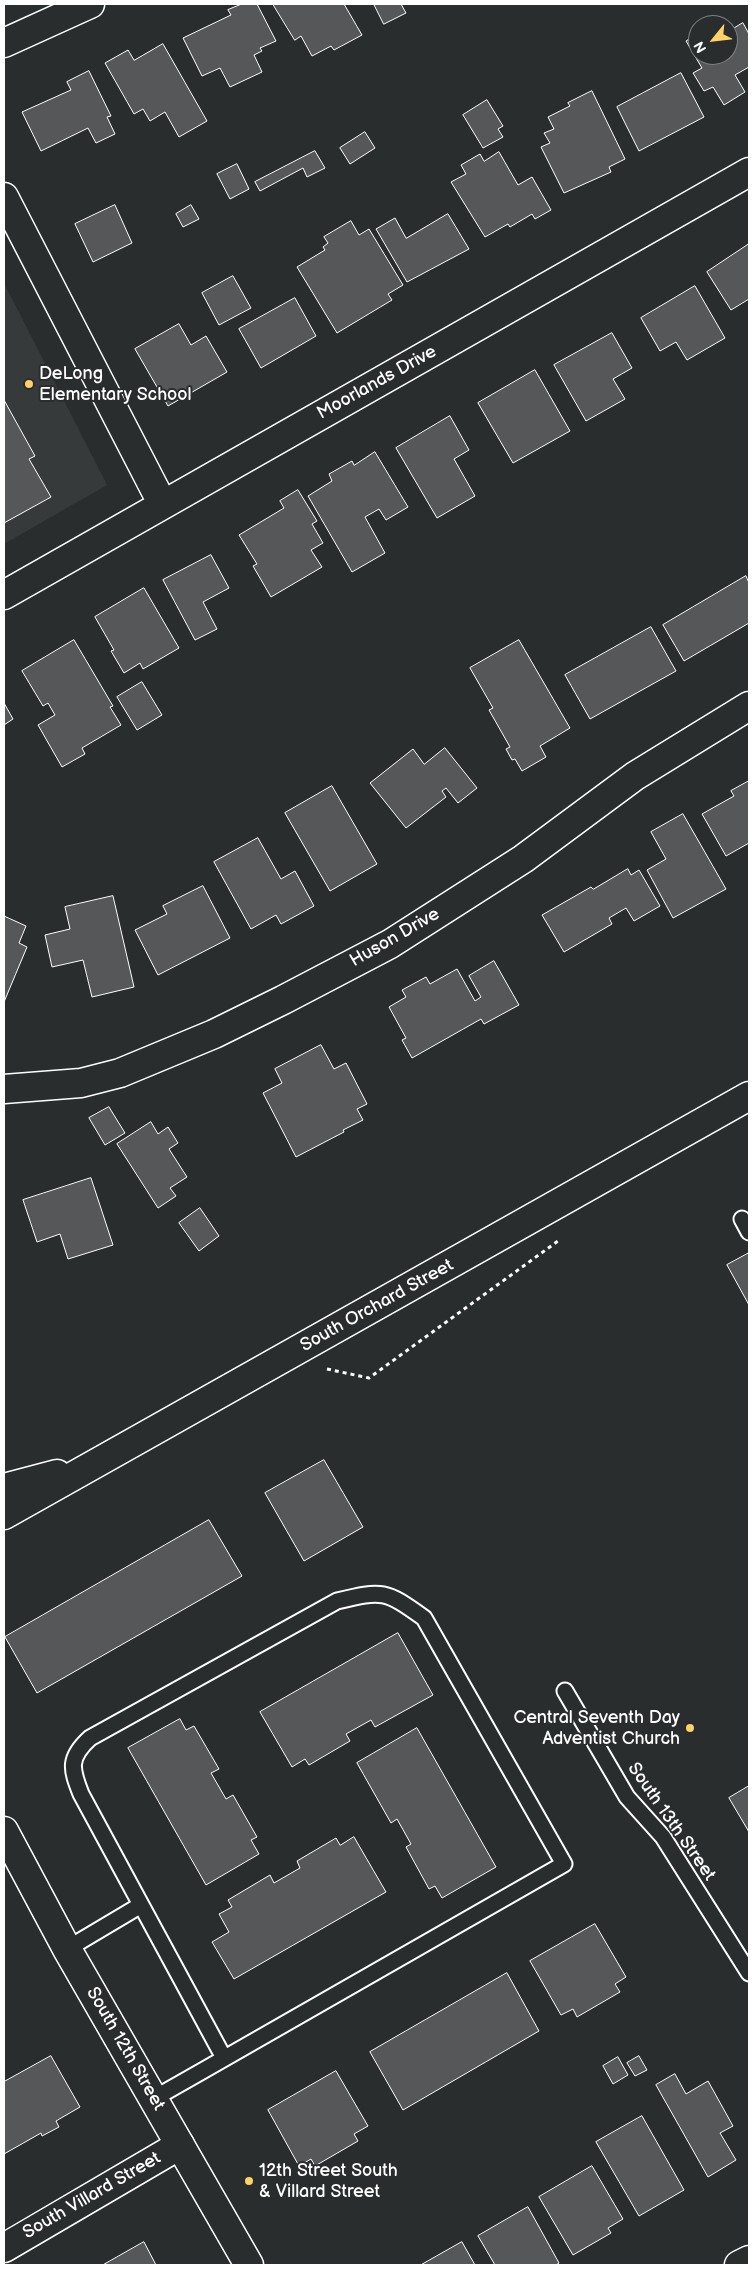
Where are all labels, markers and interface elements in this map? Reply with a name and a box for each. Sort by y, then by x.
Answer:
north arrow [688,15,738,65]
text: N [690,38,710,56]
street label: Moorlands Drive [314,341,440,425]
place label: DeLong Elementary School [39,363,192,406]
marker: DeLong Elementary School [23,378,35,390]
street label: Huson Drive [346,904,444,972]
street label: South Orchard Street [297,1255,457,1357]
place label: Central Seventh Day Adventist Church [513,1707,680,1750]
marker: Central Seventh Day Adventist Church [684,1722,696,1734]
street label: South 13th Street [622,1759,720,1885]
street label: South 12th Street [81,1984,169,2114]
street label: South Villard Street [19,2148,165,2244]
place label: 12th Street South & Villard Street [259,2160,398,2202]
marker: 12th Street South & Villard Street [243,2175,255,2187]

